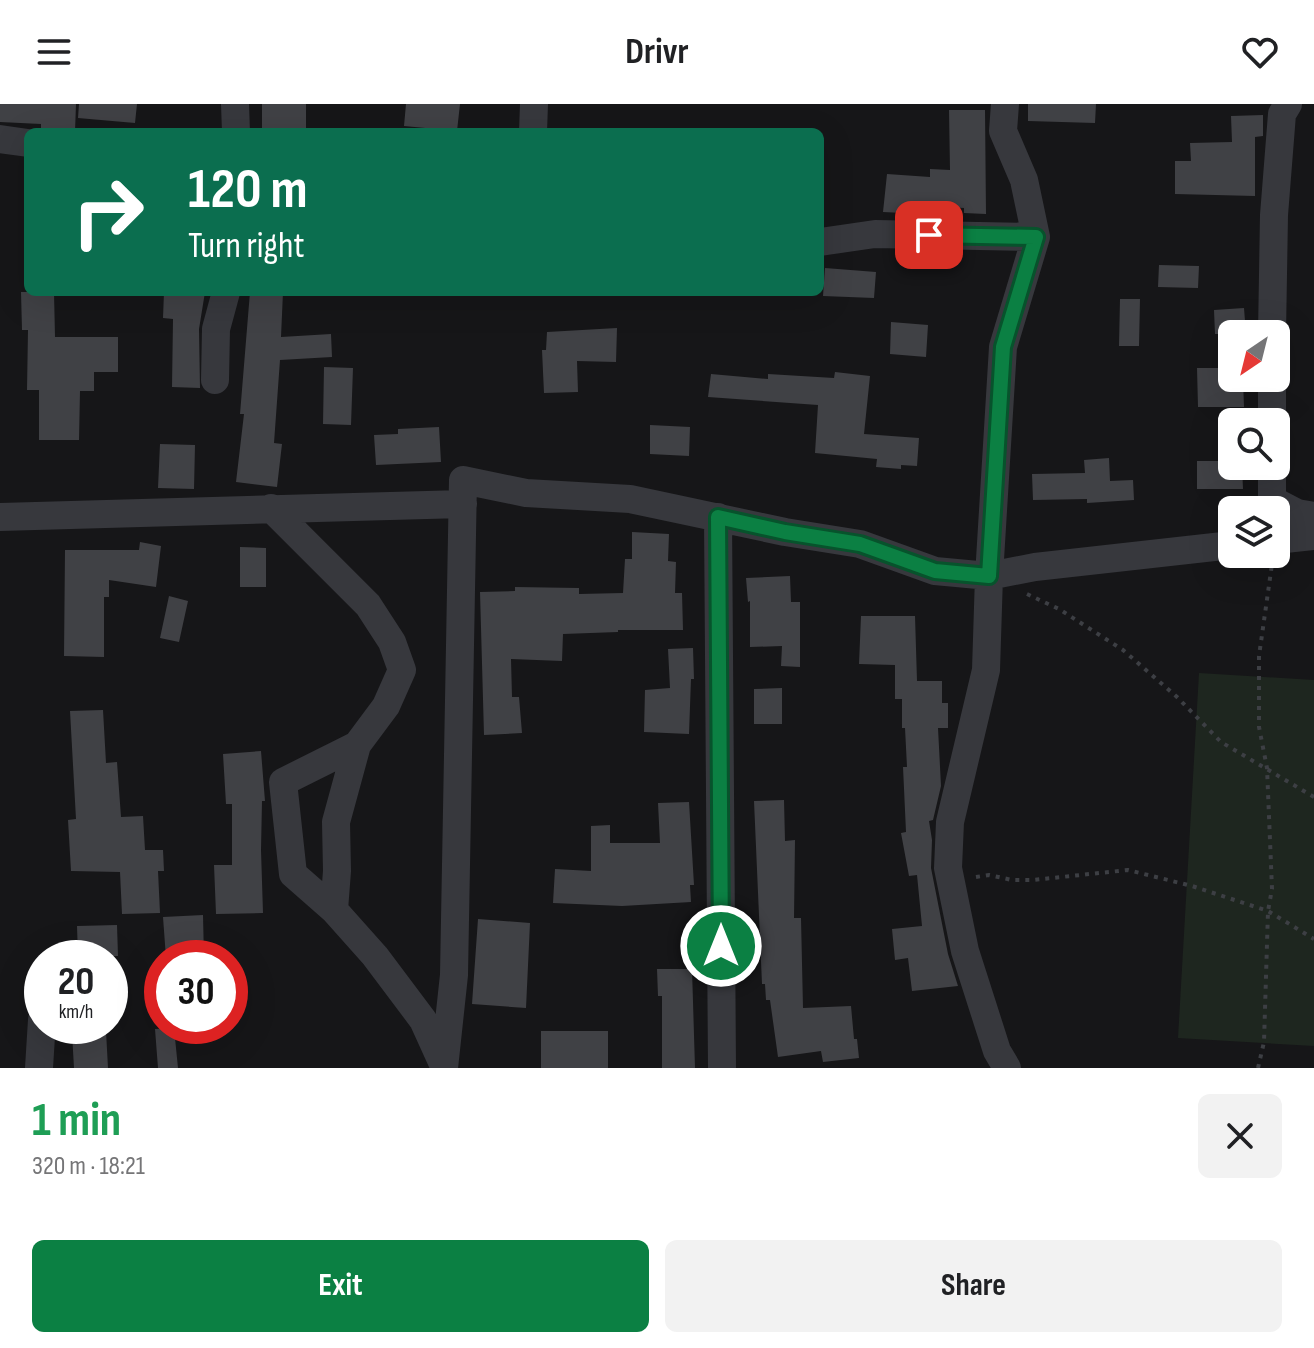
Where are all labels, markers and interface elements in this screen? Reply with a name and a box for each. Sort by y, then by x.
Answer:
icon: menu [32,30,76,74]
icon: heart [1238,30,1282,74]
text: Drivr [625,31,689,74]
text: 120 m [188,157,308,224]
icon: right [56,160,160,264]
pin [895,201,963,269]
icon: arrive [907,213,951,257]
text: Turn right [188,225,305,268]
north arrow [1218,320,1290,392]
map controls [1218,320,1290,568]
button: search [1218,408,1290,480]
button: layers [1218,496,1290,568]
position arrow [679,904,763,988]
speed limit sign: 30 [144,940,248,1044]
text: 20 [58,958,94,1006]
text: km/h [59,1000,93,1024]
text: 1 min [32,1092,121,1149]
button: close [1198,1094,1282,1178]
text: 320 m · 18:21 [32,1151,145,1182]
button: Exit [32,1240,649,1332]
button: Share [665,1240,1282,1332]

